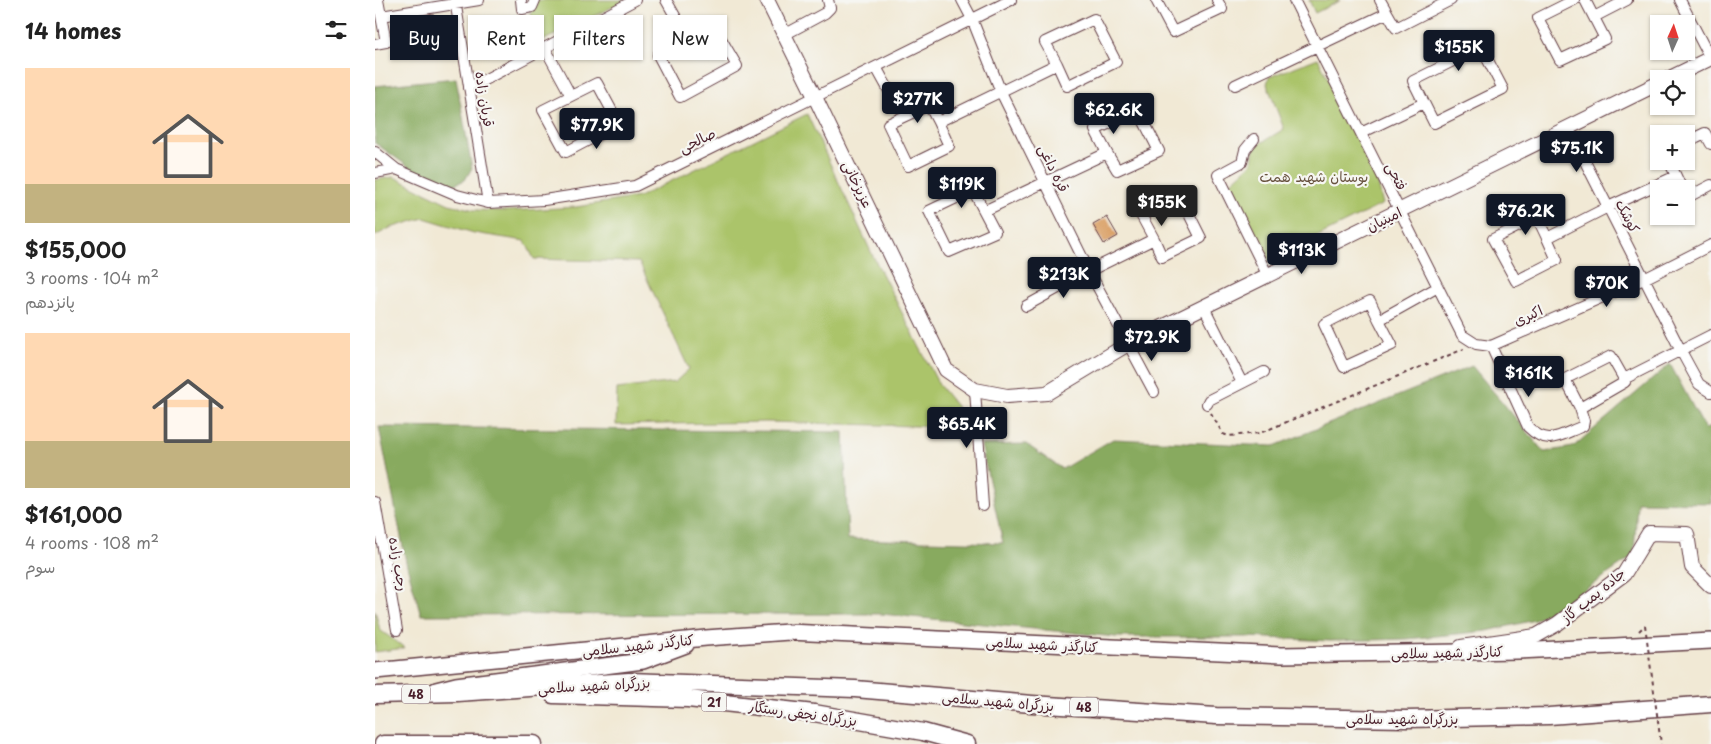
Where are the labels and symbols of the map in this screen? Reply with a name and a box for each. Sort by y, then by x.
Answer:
north arrow [1650,15,1695,60]
pin: $155K [1424,30,1494,72]
street label: قربان زاده [470,70,500,128]
pin: $277K [883,82,953,124]
pin: $62.6K [1073,92,1155,135]
pin: $77.9K [556,108,638,150]
street label: صالحی [675,122,719,158]
pin: $75.1K [1536,130,1618,173]
street label: قره داغی [1033,141,1075,195]
street label: عزیزخانی [837,157,879,211]
street label: فتحی [1381,158,1413,194]
pin: $119K [927,166,997,209]
park label: بوستان شهید همت [1260,166,1368,187]
pin: $155K [1127,184,1197,227]
pin: $76.2K [1485,194,1567,236]
street label: کوشک [1611,195,1645,237]
street label: امینیان [1363,201,1405,237]
pin: $113K [1267,232,1337,275]
pin: $213K [1029,256,1099,299]
pin: $70K [1577,266,1637,308]
street label: اکبری [1510,299,1546,331]
pin: $72.9K [1111,320,1193,362]
pin: $161K [1494,356,1564,398]
pin: $65.4K [926,406,1008,449]
street label: رجب زاده [384,535,414,593]
street label: جاده پمپ گاز [1556,562,1630,628]
street label: کنارگذر شهید سلامی [581,629,695,661]
street label: کنارگذر شهید سلامی [985,631,1099,657]
street label: کنارگذر شهید سلامی [1391,641,1503,663]
street label: بزرگراه شهید سلامی [537,672,651,698]
road number: 48 [402,684,430,704]
street label: بزرگراه شهید سلامی [941,686,1055,716]
road number: 21 [701,692,727,712]
street label: بزرگراه نجفی رستگار [747,695,858,731]
road number: 48 [1070,698,1098,716]
street label: بزرگراه شهید سلامی [1346,708,1458,729]

